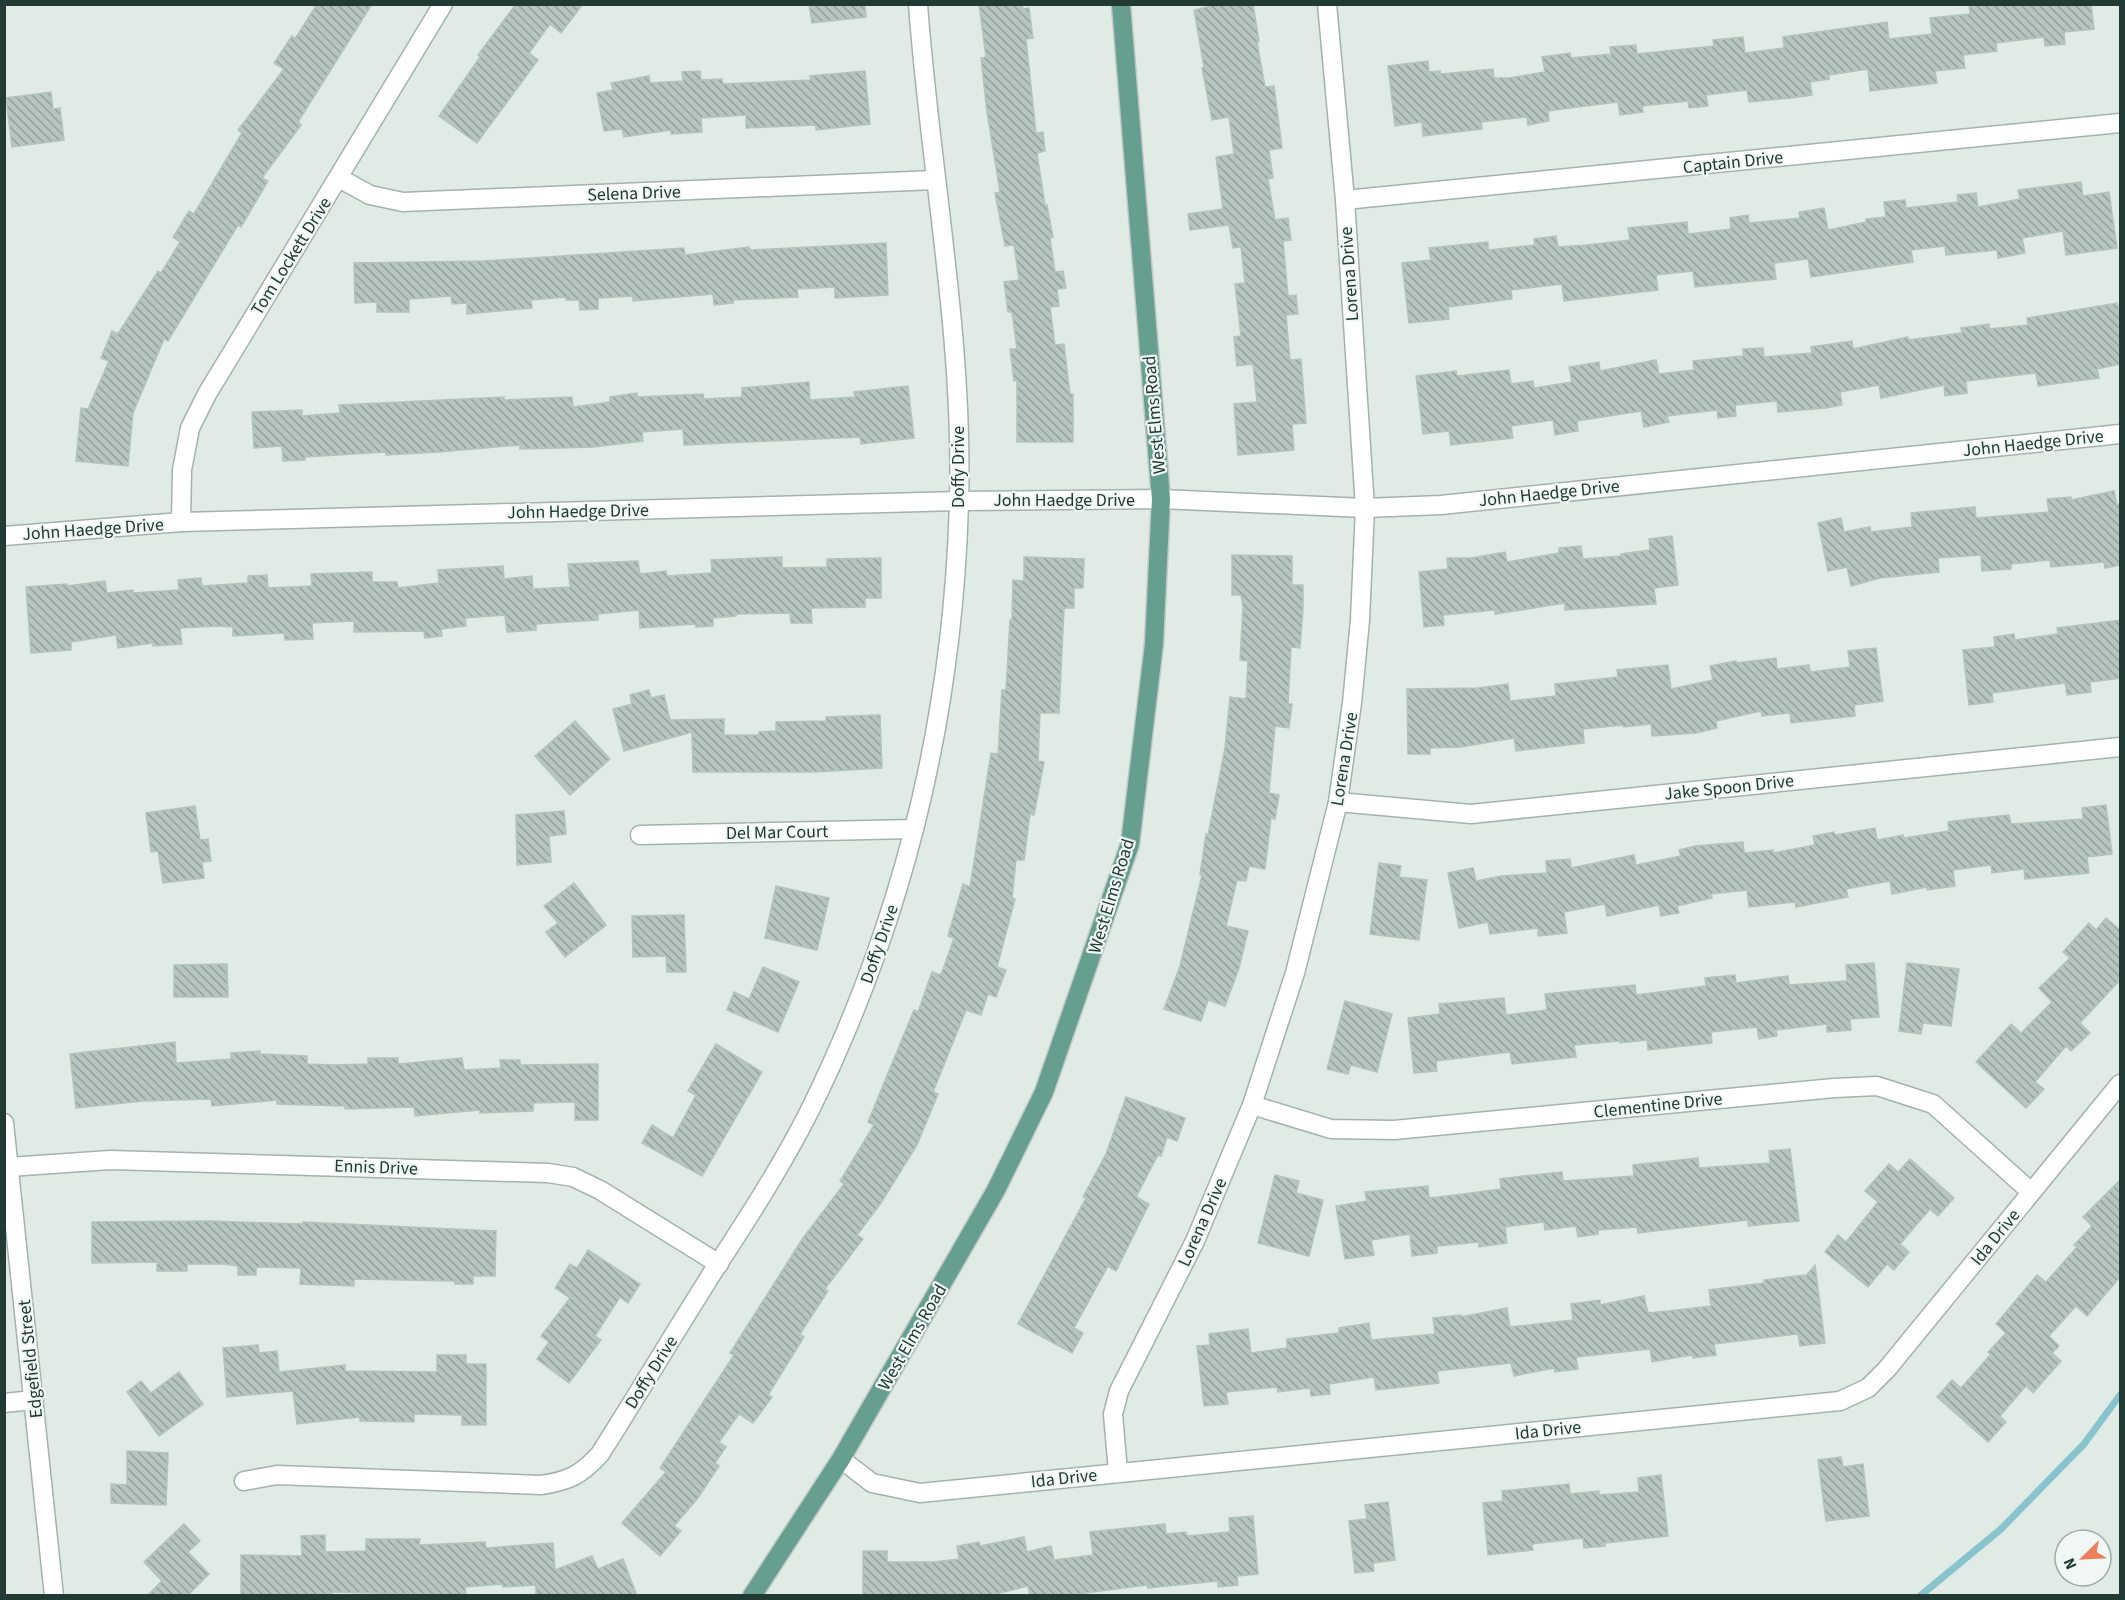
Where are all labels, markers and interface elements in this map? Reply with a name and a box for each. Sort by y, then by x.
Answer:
street label: Captain Drive [1682,145,1784,180]
street label: Selena Drive [587,179,681,208]
street label: Tom Lockett Drive [245,192,338,320]
street label: Lorena Drive [1334,226,1365,322]
street label: West Elms Road [1137,355,1172,475]
street label: John Haedge Drive [1961,424,2105,463]
street label: Doffy Drive [946,426,971,508]
street label: John Haedge Drive [1477,474,1621,513]
street label: John Haedge Drive [993,488,1135,513]
street label: John Haedge Drive [507,498,649,525]
street label: John Haedge Drive [21,512,165,547]
street label: Lorena Drive [1325,710,1364,808]
street label: Jake Spoon Drive [1663,768,1795,807]
street label: Del Mar Court [726,819,828,846]
street label: West Elms Road [1082,836,1141,957]
street label: Doffy Drive [854,901,905,987]
street label: Clementine Drive [1592,1086,1724,1125]
street label: Ennis Drive [334,1154,418,1181]
street label: Lorena Drive [1172,1174,1233,1271]
street label: Ida Drive [1965,1204,2026,1271]
street label: West Elms Road [872,1280,953,1395]
street label: Edgefield Street [12,1299,49,1419]
street label: Doffy Drive [619,1331,684,1414]
street label: Ida Drive [1514,1415,1582,1446]
street label: Ida Drive [1030,1463,1098,1494]
north arrow [2053,1528,2113,1588]
text: N [2058,1554,2082,1573]

